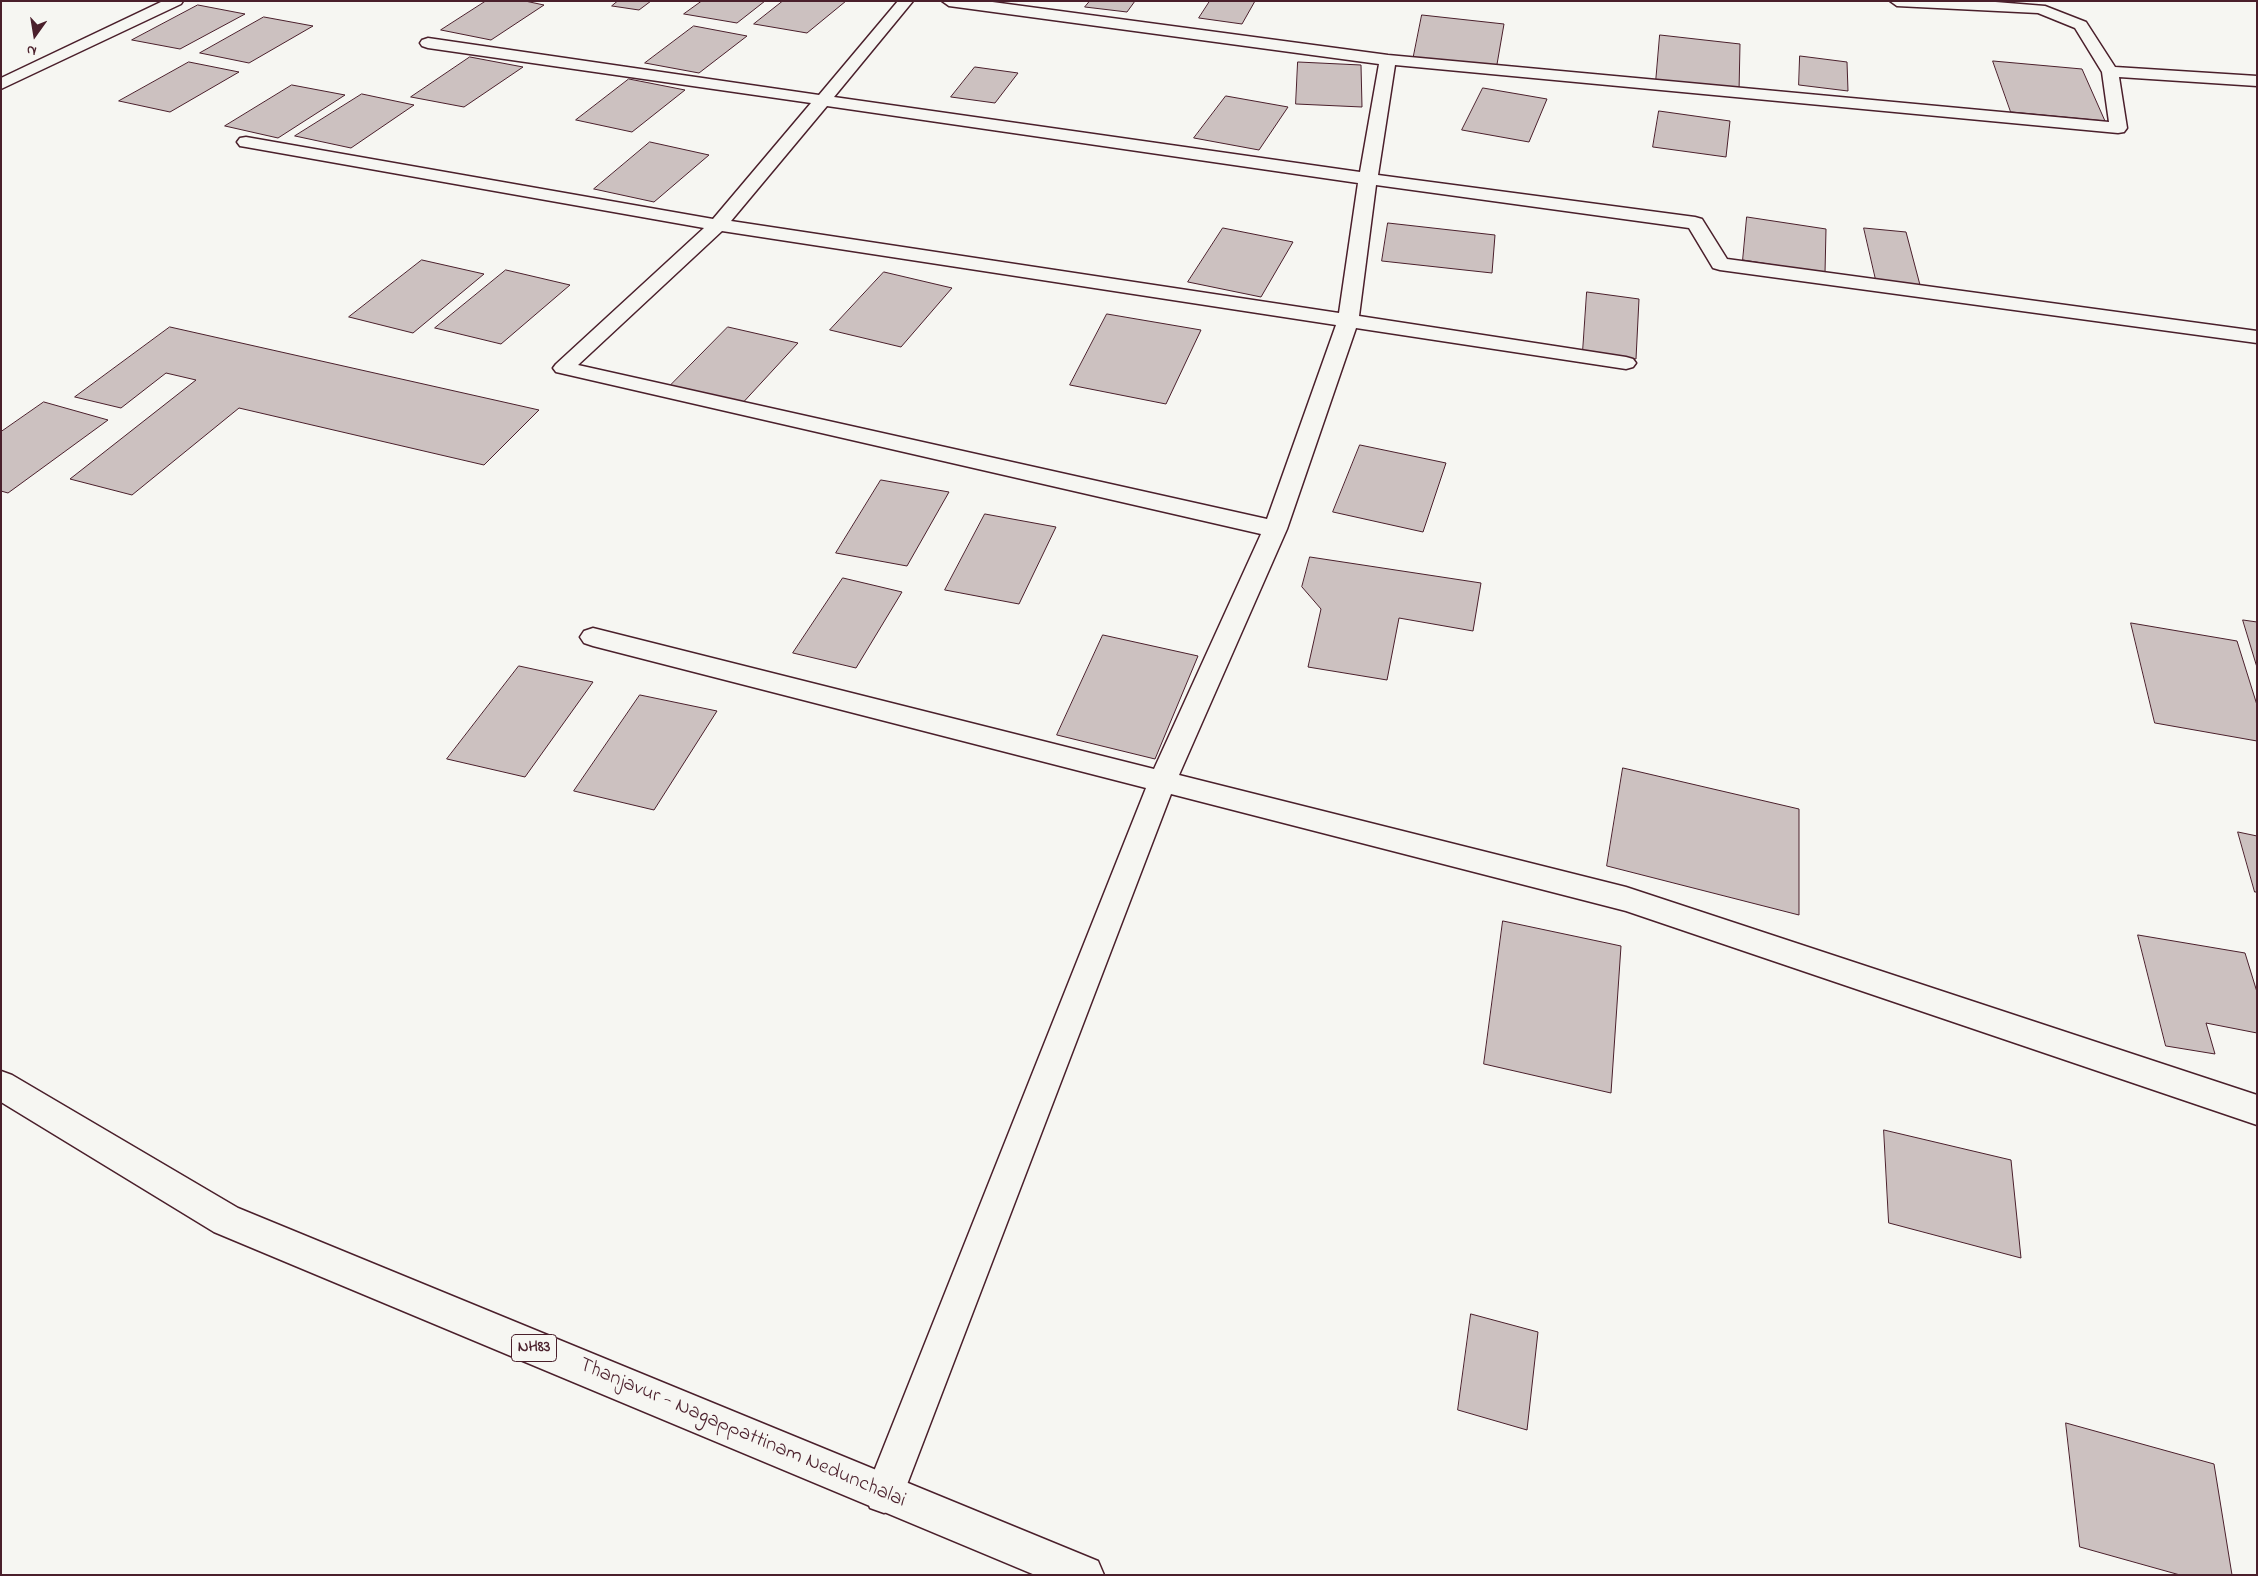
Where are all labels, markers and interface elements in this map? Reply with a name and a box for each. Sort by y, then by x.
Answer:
north arrow [10,10,60,60]
text: N [25,39,38,61]
road number: NH83 [512,1335,556,1362]
street label: Thanjavur - Nagappattinam Nedunchalai [575,1353,909,1515]

